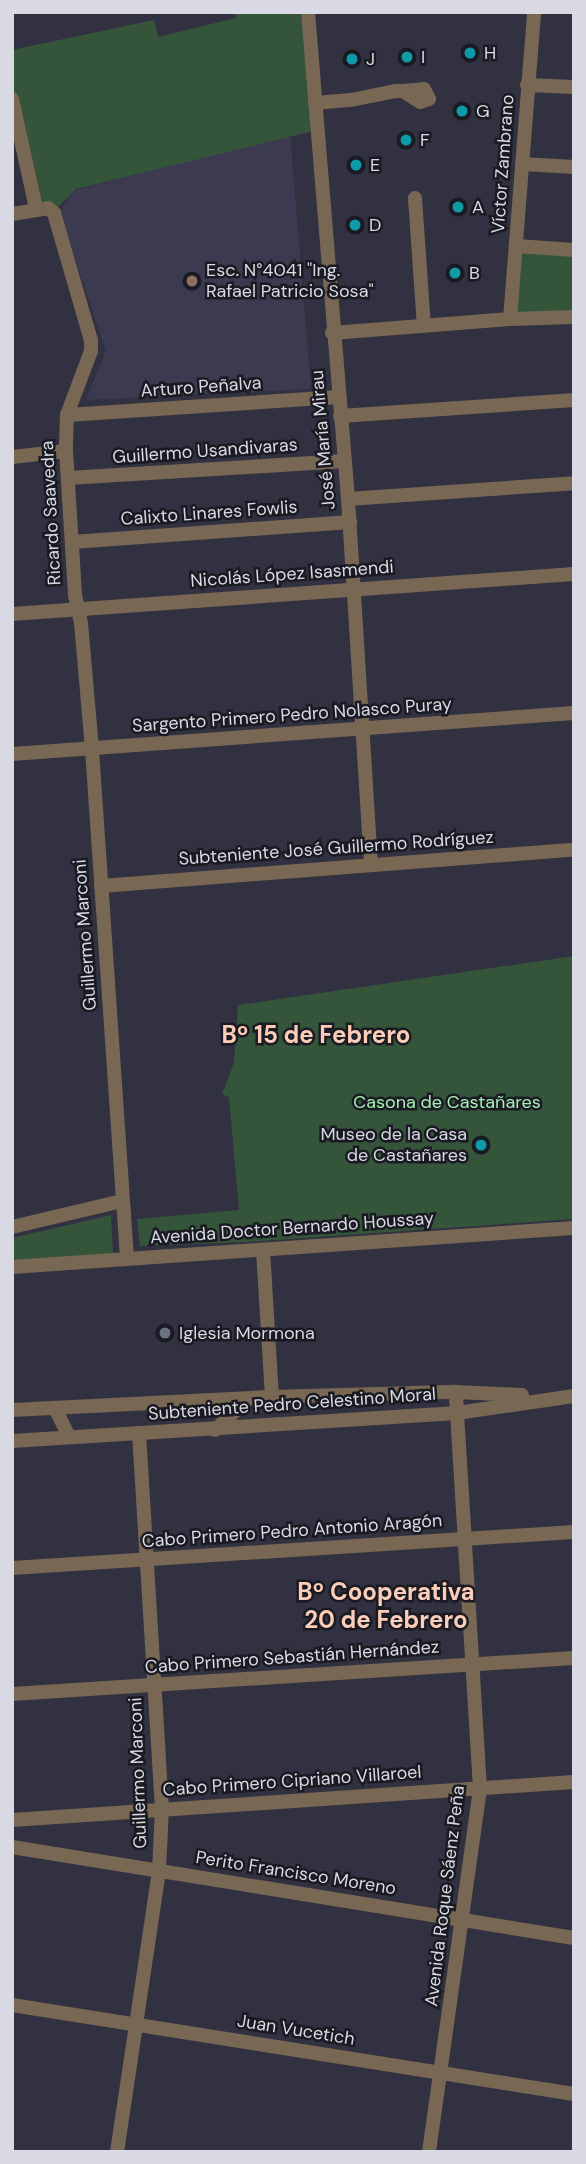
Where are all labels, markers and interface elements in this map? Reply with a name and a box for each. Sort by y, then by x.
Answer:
place label: H [484,42,496,64]
marker: H [462,45,478,61]
place label: I [421,46,425,68]
place label: J [366,48,375,70]
marker: I [399,49,415,65]
marker: J [344,51,360,67]
street label: Víctor Zambrano [487,94,519,234]
place label: G [476,100,490,122]
marker: G [454,103,470,119]
place label: F [420,129,430,151]
marker: F [398,132,414,148]
place label: E [370,154,380,176]
marker: E [348,157,364,173]
place label: A [472,196,484,218]
marker: A [450,199,466,215]
place label: D [369,214,381,236]
marker: D [347,217,363,233]
place label: Esc. N°4041 "Ing. Rafael Patricio Sosa" [206,260,374,302]
place label: B [469,262,480,284]
marker: B [447,265,463,281]
marker: Esc. N°4041 "Ing. Rafael Patricio Sosa" [184,273,200,289]
street label: José María Mirau [306,369,340,511]
street label: Arturo Peñalva [140,372,262,402]
street label: Guillermo Usandivaras [112,434,298,468]
street label: Ricardo Saavedra [36,440,66,586]
street label: Calixto Linares Fowlis [120,496,298,530]
street label: Nicolás López Isasmendi [190,556,394,592]
street label: Sargento Primero Pedro Nolasco Puray [131,693,453,737]
street label: Subteniente José Guillermo Rodríguez [178,826,494,870]
street label: Guillermo Marconi [69,859,101,1011]
district label: Bº 15 de Febrero [222,1021,410,1049]
park label: Casona de Castañares [353,1091,541,1113]
place label: Museo de la Casa de Castañares [320,1124,467,1166]
marker: Museo de la Casa de Castañares [473,1137,489,1153]
street label: Avenida Doctor Bernardo Houssay [149,1207,435,1249]
place label: Iglesia Mormona [179,1322,315,1344]
marker: Iglesia Mormona [157,1325,173,1341]
street label: Subteniente Pedro Celestino Moral [147,1383,437,1425]
street label: Cabo Primero Pedro Antonio Aragón [141,1510,443,1552]
district label: Bº Cooperativa 20 de Febrero [297,1578,475,1634]
street label: Cabo Primero Sebastián Hernández [144,1636,440,1678]
street label: Guillermo Marconi [125,1697,151,1849]
street label: Cabo Primero Cipriano Villaroel [162,1761,422,1801]
street label: Avenida Roque Sáenz Peña [421,1784,469,2008]
street label: Perito Francisco Moreno [194,1846,398,1900]
street label: Juan Vucetich [236,2010,356,2050]

